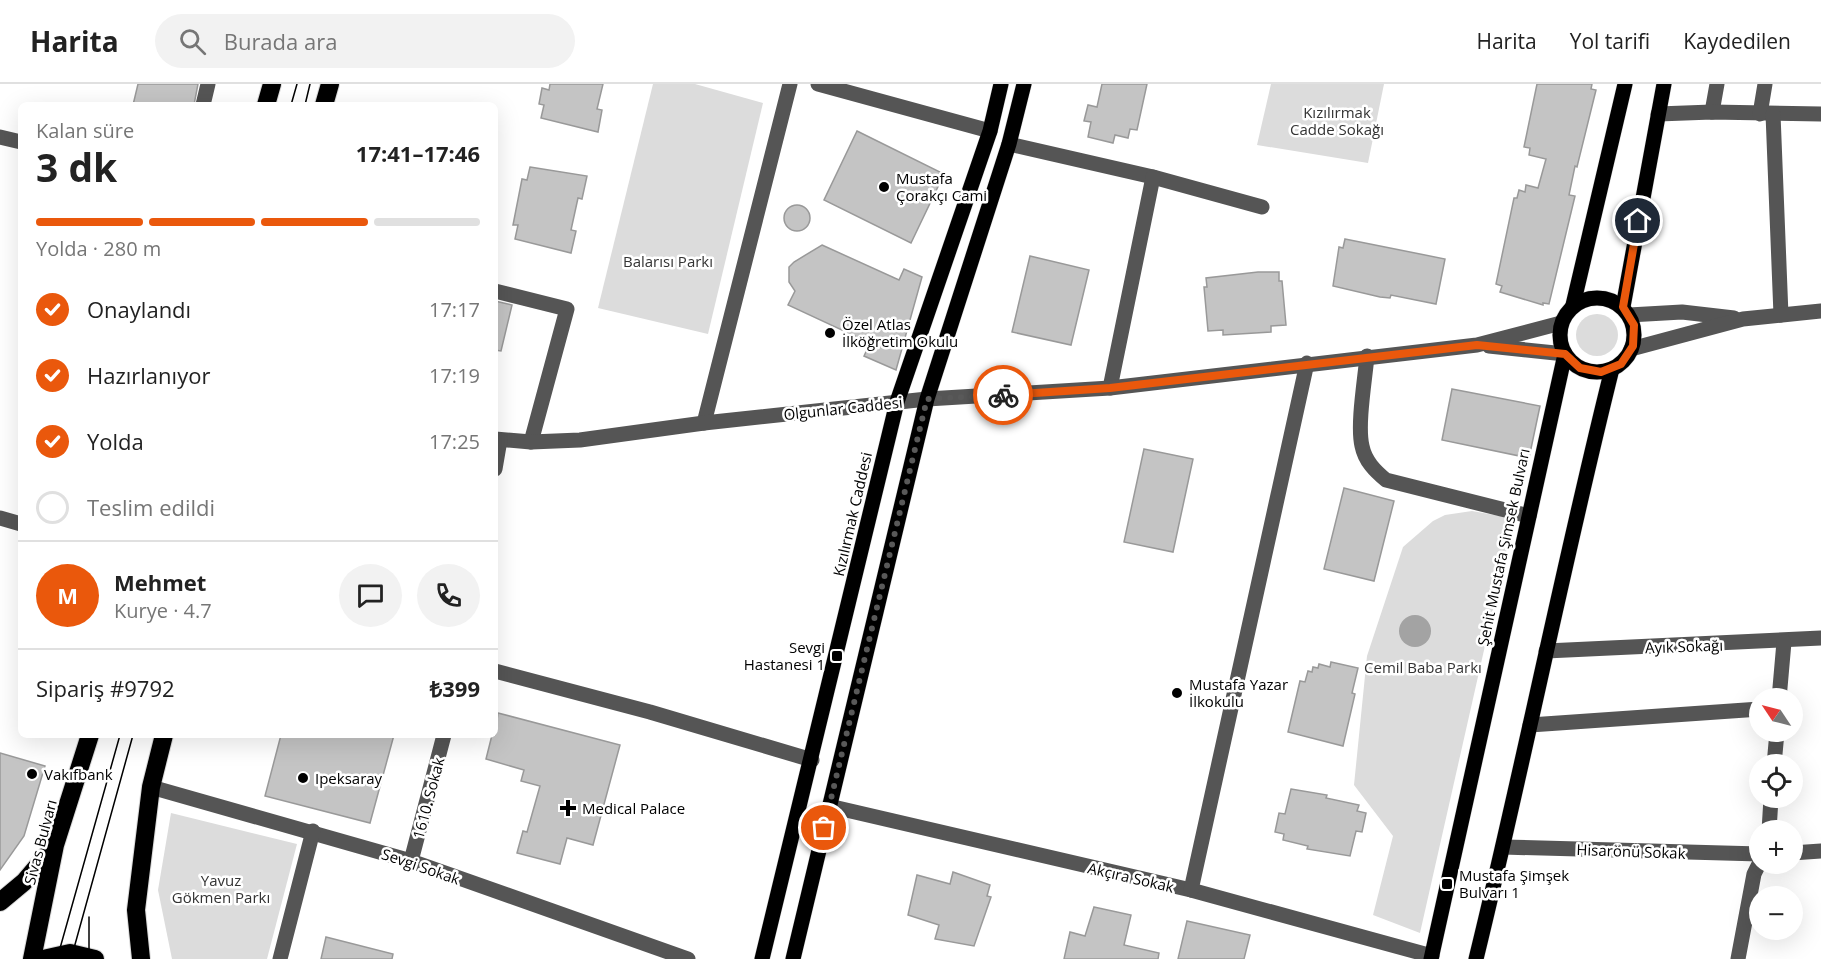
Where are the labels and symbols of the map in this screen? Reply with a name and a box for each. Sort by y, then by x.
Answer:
park label: Kızılırmak Cadde Sokağı [1290,102,1384,139]
place label: Mustafa Çorakçı Cami [896,168,987,205]
marker: Mustafa Çorakçı Cami [877,180,891,194]
pin [1612,195,1663,246]
park label: Balarısı Parkı [623,251,713,271]
place label: Özel Atlas İlköğretim Okulu [842,314,958,351]
marker: Özel Atlas İlköğretim Okulu [823,326,837,340]
courier [973,365,1033,425]
street label: Olgunlar Caddesi [782,392,904,424]
street label: Şehit Mustafa Şimsek Bulvarı [1472,446,1534,648]
street label: Kızılırmak Caddesi [828,450,876,578]
street label: Ayık Sokağı [1645,635,1723,657]
place label: Sevgi Hastanesi 1 [744,637,825,674]
marker: Sevgi Hastanesi 1 [830,649,844,663]
park label: Cemil Baba Parkı [1364,657,1482,677]
place label: Mustafa Yazar İlkokulu [1189,674,1288,711]
marker: Mustafa Yazar İlkokulu [1170,686,1184,700]
north arrow [1749,688,1803,742]
street label: 1610. Sokak [408,755,448,841]
place label: Vakıfbank [44,764,113,784]
marker: Vakıfbank [25,767,39,781]
place label: Ipeksaray [315,768,383,788]
marker: Ipeksaray [296,771,310,785]
street label: Sivas Bulvarı [19,797,61,887]
place label: Medical Palace [582,798,685,818]
marker: Medical Palace [559,799,577,817]
pin [798,802,849,853]
street label: Hisarönü Sokak [1576,839,1686,863]
street label: Sevgi Sokak [379,843,463,889]
street label: Akçıra Sokak [1086,857,1176,897]
place label: Mustafa Şimşek Bulvarı 1 [1459,865,1569,902]
park label: Yavuz Gökmen Parkı [172,870,270,907]
marker: Mustafa Şimşek Bulvarı 1 [1440,877,1454,891]

